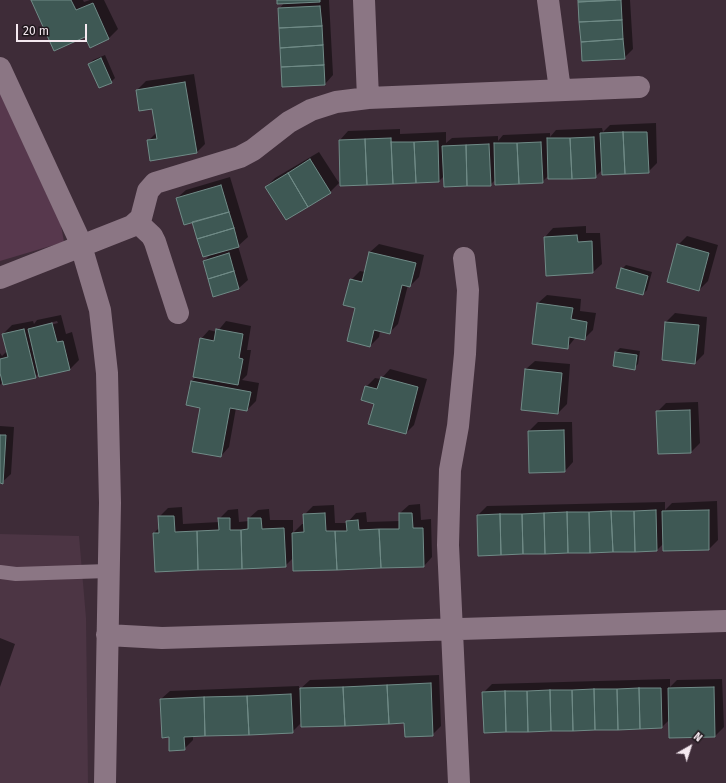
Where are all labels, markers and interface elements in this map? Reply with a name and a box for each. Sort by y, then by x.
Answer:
scale bar [18,16,89,42]
text: 20 m [23,24,49,38]
north arrow [670,727,710,767]
text: N [691,730,705,745]

